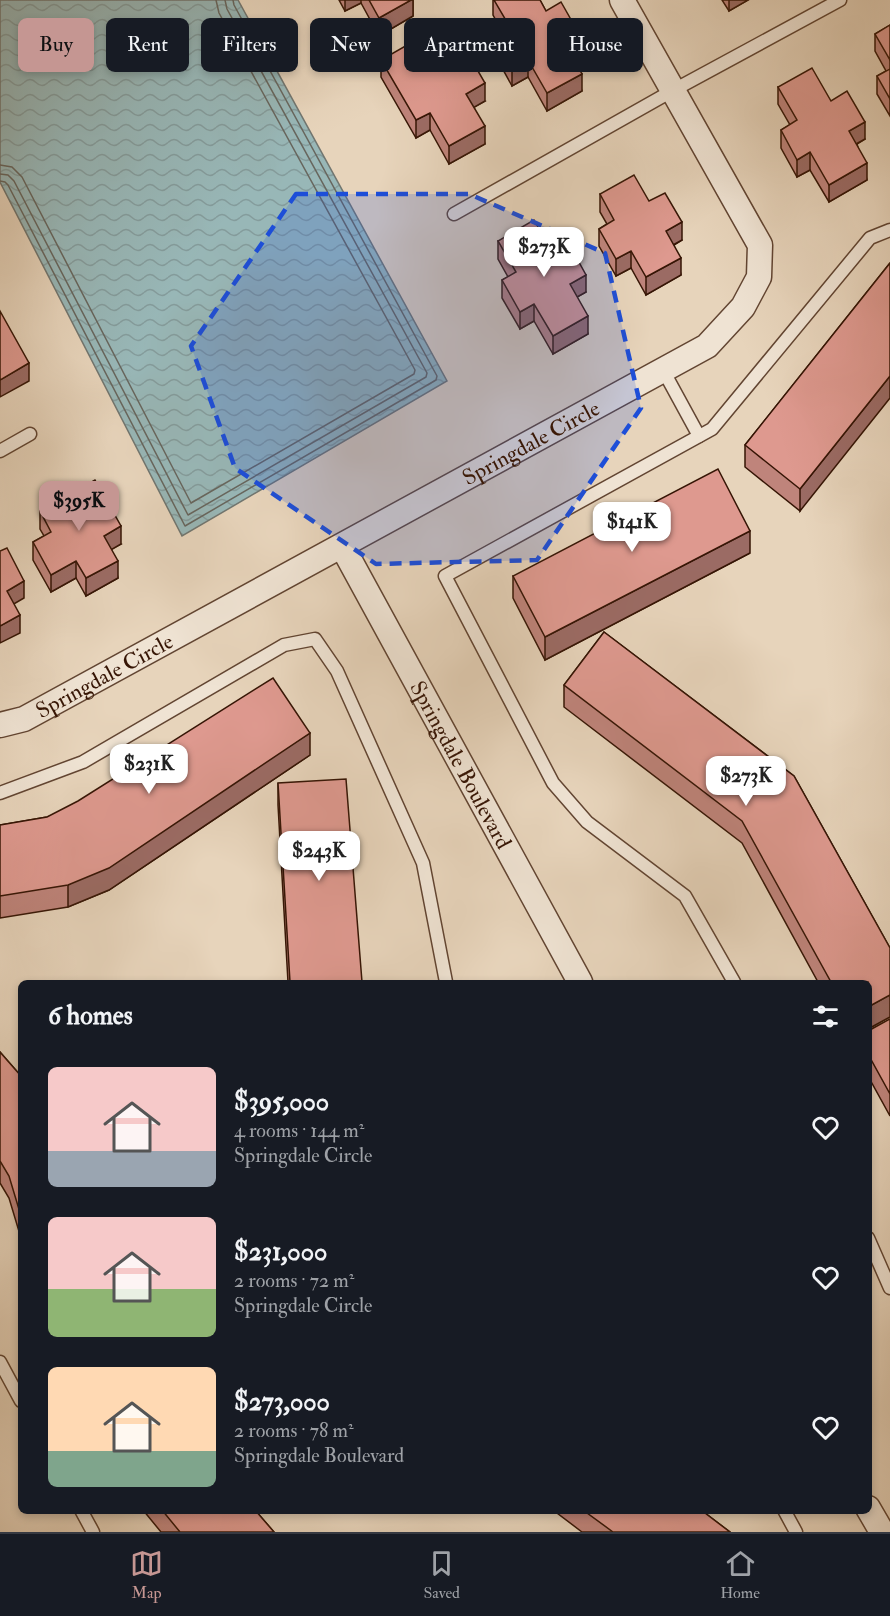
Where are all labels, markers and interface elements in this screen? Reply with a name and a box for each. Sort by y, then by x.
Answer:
chip: Buy [18,18,94,72]
chip: Rent [106,18,189,72]
chip: Filters [201,18,298,72]
chip: New [310,18,392,72]
chip: Apartment [404,18,535,72]
chip: House [547,18,643,72]
pin: $273K [502,227,586,278]
text: $273K [518,234,570,259]
street label: Springdale Circle [458,394,605,492]
pin: $395K [37,481,121,532]
text: $395K [53,488,105,513]
pin: $141K [590,502,674,553]
text: $141K [607,509,657,534]
street label: Springdale Circle [31,627,178,725]
street label: Springdale Boulevard [403,676,518,854]
pin: $231K [107,744,191,795]
text: $231K [124,751,174,776]
pin: $273K [704,756,788,807]
text: $273K [720,763,772,788]
pin: $243K [277,831,361,882]
text: $243K [292,838,346,863]
text: 6 homes [48,1000,133,1032]
icon: filters [809,1000,842,1033]
text: $395,000 [234,1086,329,1118]
icon: home [96,1091,168,1163]
icon: heart [809,1111,842,1144]
text: 4 rooms · 144 m² [234,1118,364,1143]
text: Springdale Circle [234,1143,372,1168]
text: $231,000 [234,1236,327,1268]
icon: home [96,1241,168,1313]
icon: heart [809,1261,842,1294]
text: 2 rooms · 72 m² [234,1268,354,1293]
text: Springdale Circle [234,1293,372,1318]
text: $273,000 [234,1386,330,1418]
icon: home [96,1391,168,1463]
icon: heart [809,1411,842,1444]
text: 2 rooms · 78 m² [234,1418,354,1443]
text: Springdale Boulevard [234,1443,404,1468]
tab: Map [130,1547,163,1603]
tab: Saved [423,1547,460,1603]
tab: Home [720,1547,760,1603]

